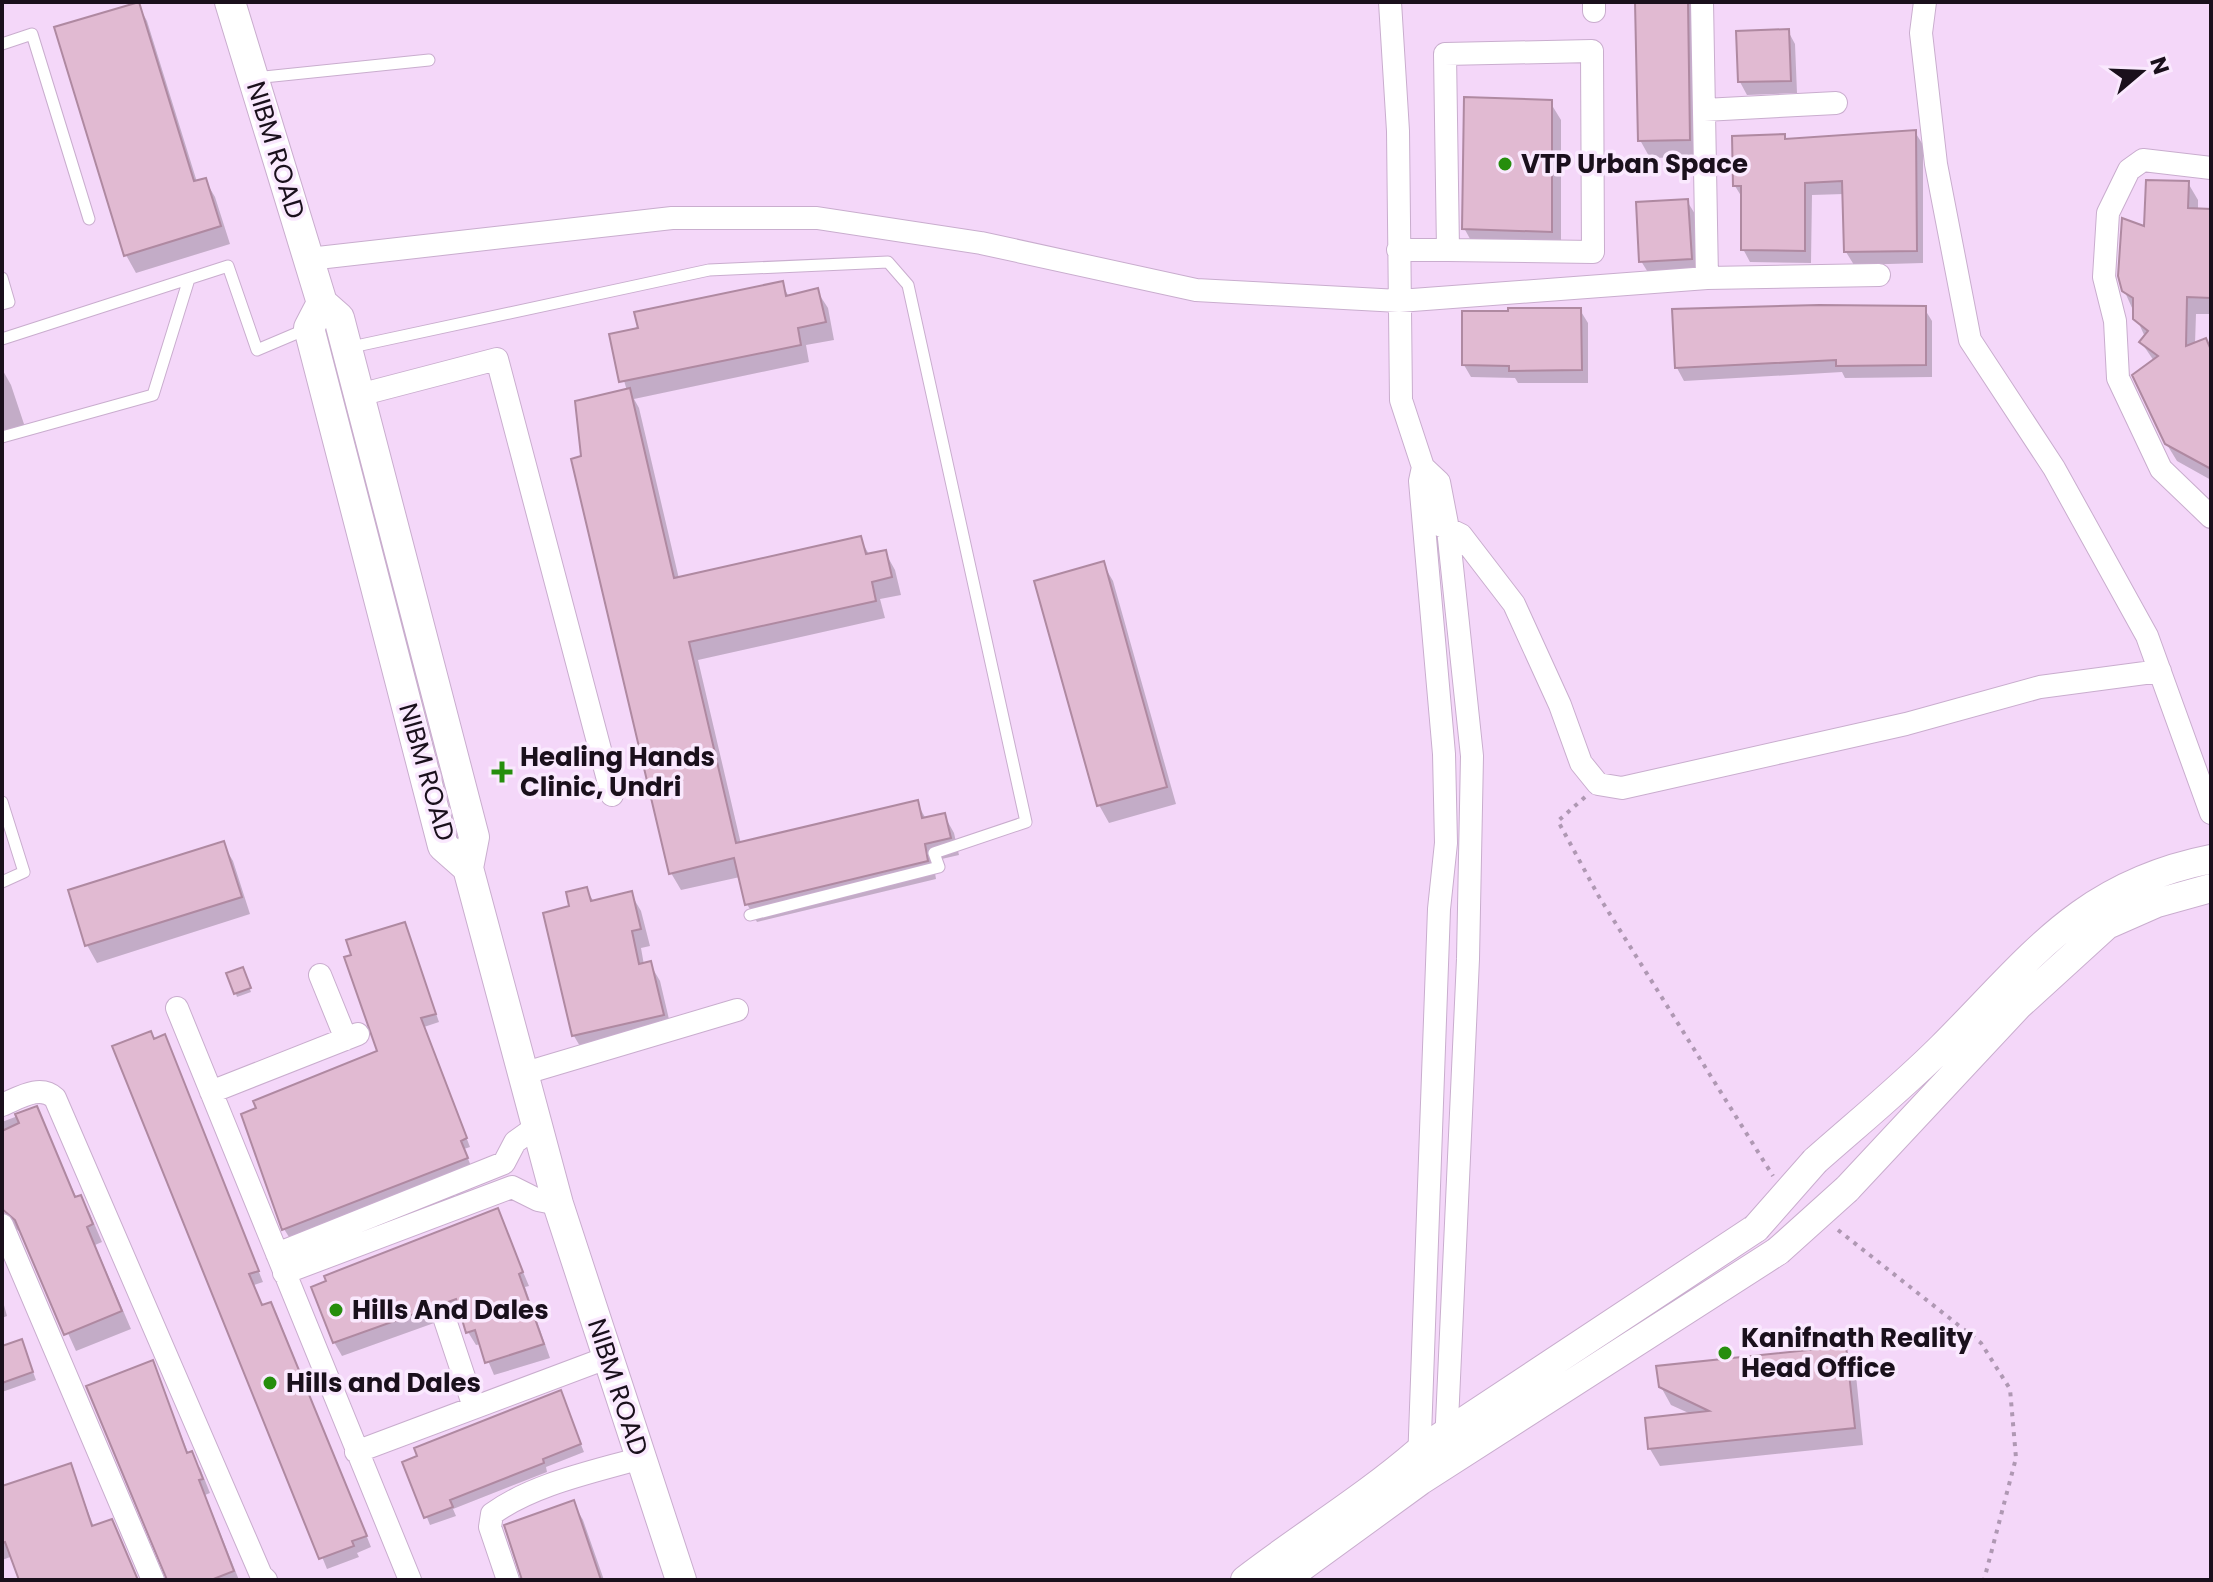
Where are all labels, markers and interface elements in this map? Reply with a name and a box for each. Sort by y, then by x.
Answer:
north arrow [2101,32,2181,112]
text: N [2142,53,2177,79]
street label: NIBM ROAD [238,77,314,223]
place label: VTP Urban Space [1521,146,1748,182]
marker: VTP Urban Space [1496,155,1514,173]
street label: NIBM ROAD [390,699,464,845]
place label: Healing Hands Clinic, Undri [520,739,715,805]
marker: Healing Hands Clinic, Undri [491,761,513,783]
place label: Hills And Dales [352,1292,549,1328]
marker: Hills And Dales [327,1301,345,1319]
street label: NIBM ROAD [579,1314,657,1460]
place label: Kanifnath Reality Head Office [1741,1320,1974,1386]
marker: Kanifnath Reality Head Office [1716,1344,1734,1362]
place label: Hills and Dales [286,1365,481,1401]
marker: Hills and Dales [261,1374,279,1392]

